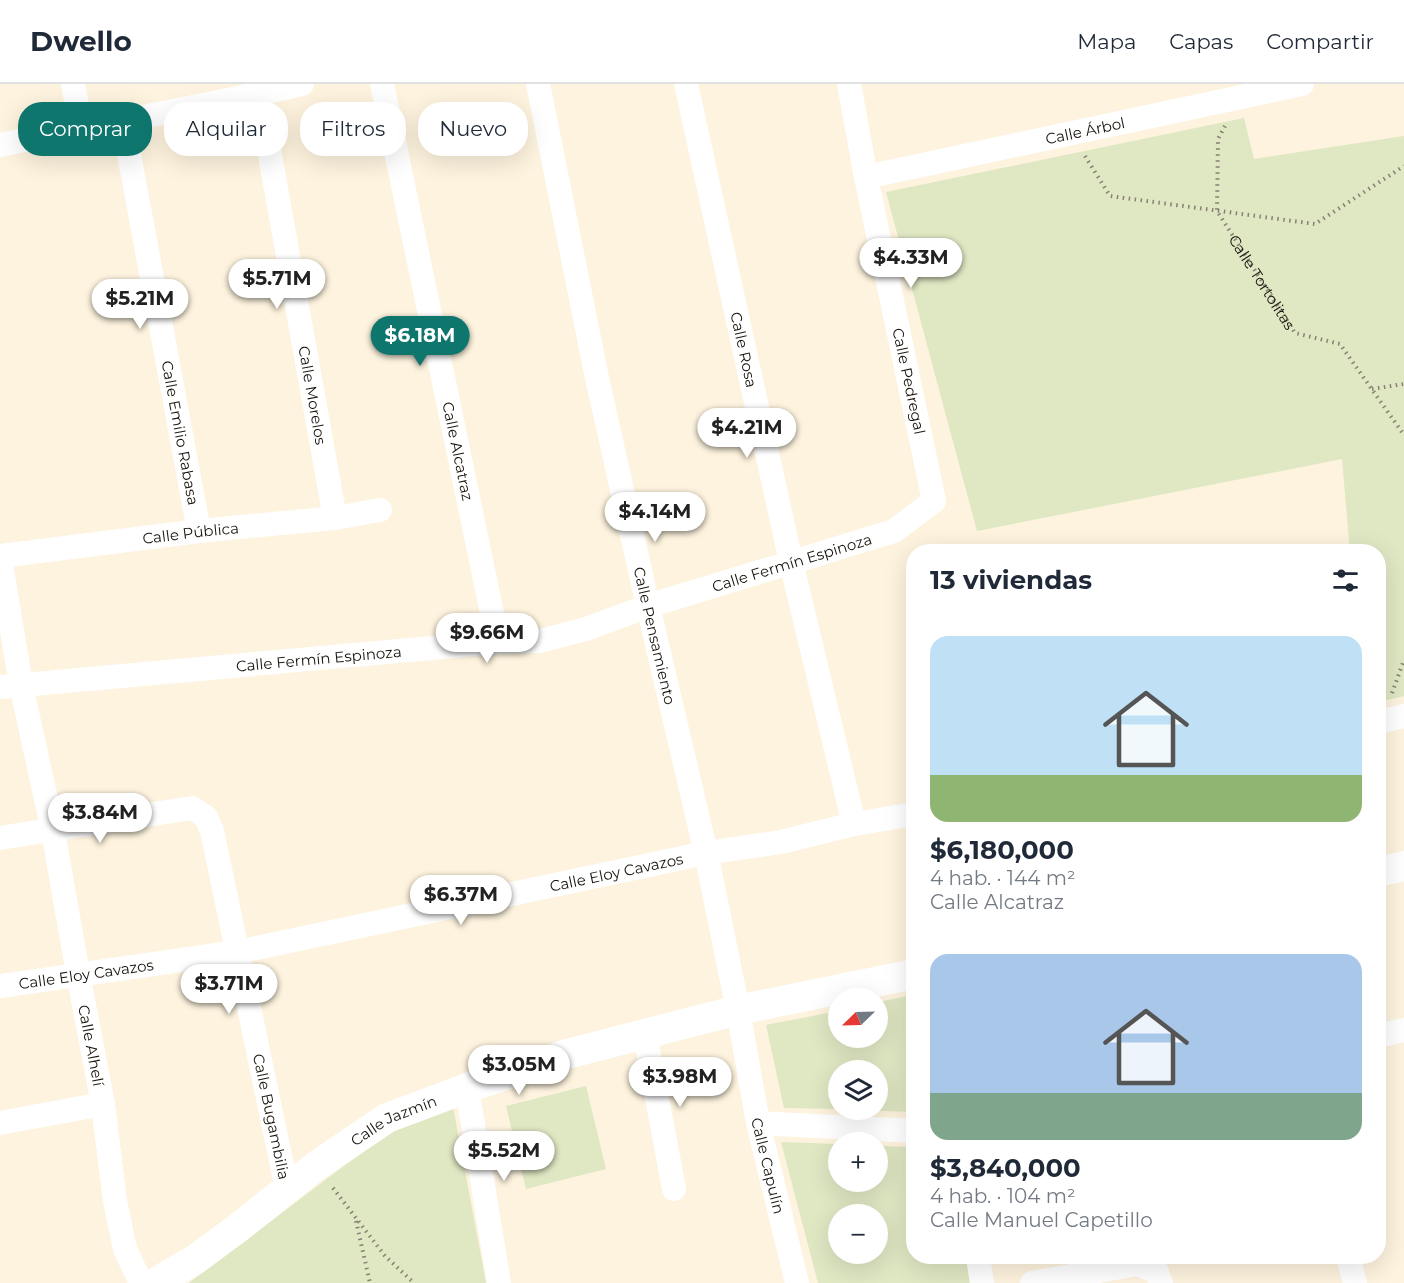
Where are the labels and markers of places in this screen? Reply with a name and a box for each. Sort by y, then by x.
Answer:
pin: $4.33M [862,238,960,289]
pin: $5.71M [228,259,326,310]
pin: $5.21M [91,279,189,330]
pin: $6.18M [371,316,469,367]
pin: $4.21M [698,408,796,459]
pin: $4.14M [606,492,704,543]
pin: $9.66M [438,613,536,664]
pin: $3.84M [51,793,149,844]
pin: $6.37M [412,875,510,926]
pin: $3.71M [180,964,278,1015]
pin: $3.05M [470,1045,568,1096]
pin: $3.98M [631,1057,729,1108]
pin: $5.52M [455,1131,553,1182]

